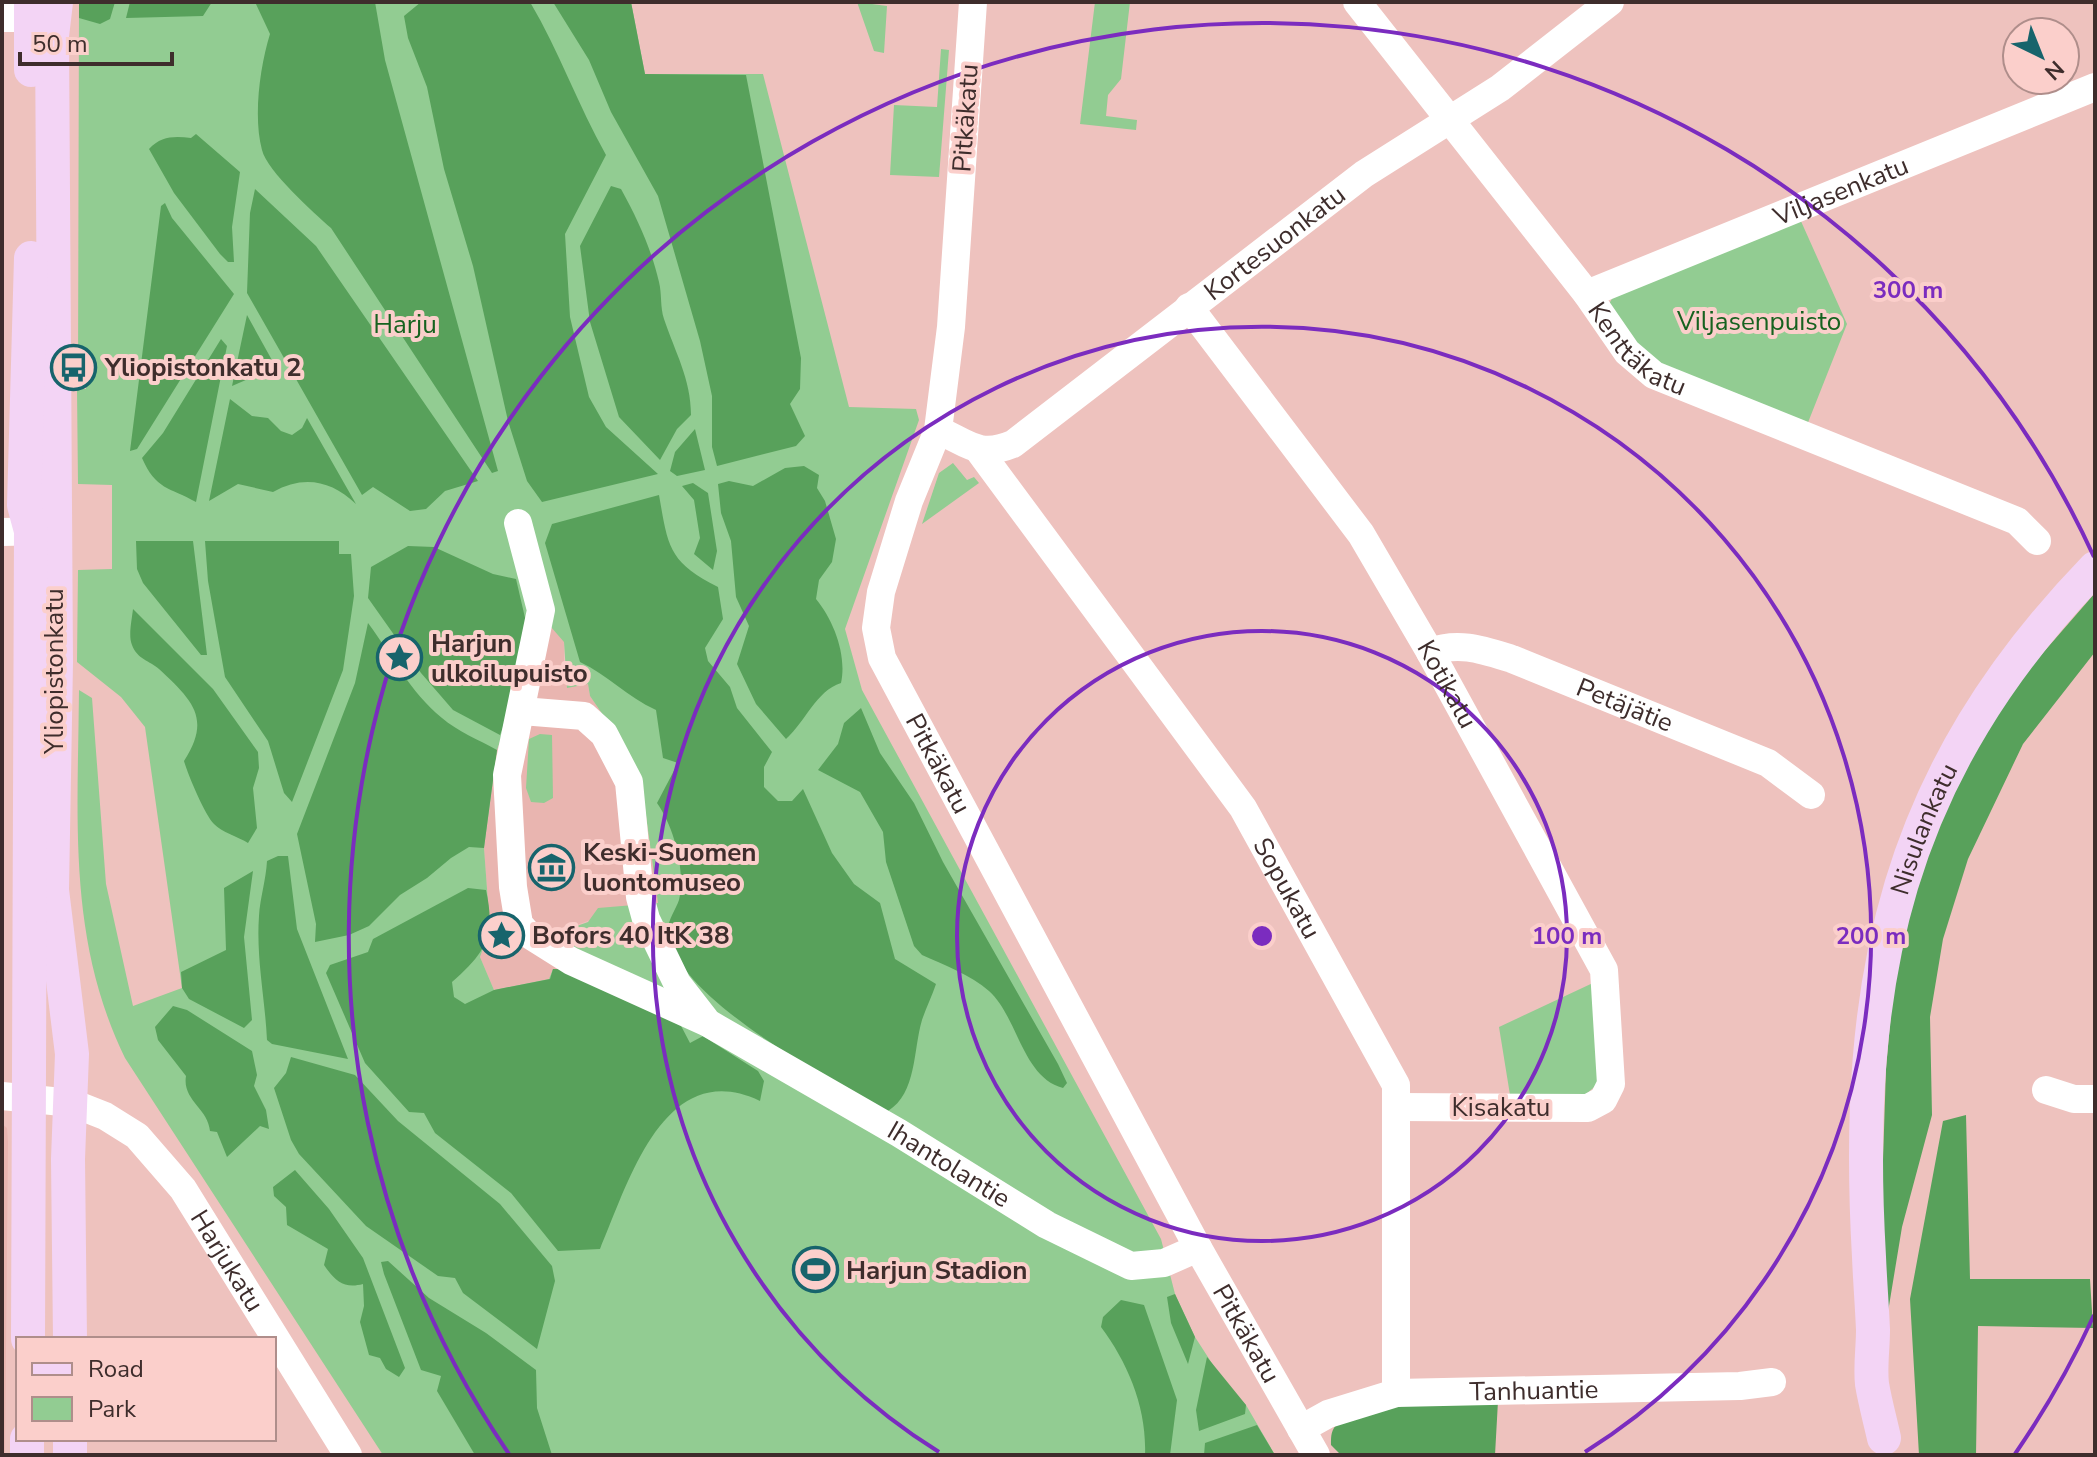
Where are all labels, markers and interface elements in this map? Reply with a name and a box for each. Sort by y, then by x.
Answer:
scale bar [20,16,172,66]
north arrow [2001,16,2081,96]
text: 50 m [32,28,88,60]
text: N [2038,53,2070,86]
street label: Pitkäkatu [944,63,987,173]
street label: Viljasenkatu [1767,148,1914,235]
street label: Kortesuonkatu [1197,178,1353,309]
text: 300 m [1873,274,1943,306]
street label: Kenttäkatu [1580,295,1692,404]
park label: Viljasenpuisto [1676,304,1841,339]
park label: Harju [373,307,437,342]
bus stop icon: Yliopistonkatu 2 [50,343,98,391]
place label: Yliopistonkatu 2 [104,350,301,385]
street label: Yliopistonkatu [37,588,72,755]
place label: Harjun ulkoilupuisto [431,626,588,691]
place icon: Harjun ulkoilupuisto [376,634,424,682]
street label: Kotikatu [1409,634,1485,735]
street label: Petäjätie [1571,670,1678,741]
street label: Pitkäkatu [897,708,979,820]
street label: Nisulankatu [1882,757,1966,899]
street label: Sopukatu [1245,831,1329,945]
place label: Keski-Suomen luontomuseo [583,835,757,900]
museum icon: Keski-Suomen luontomuseo [528,843,576,891]
place icon: Bofors 40 ItK 38 [477,911,525,959]
place label: Bofors 40 ItK 38 [532,918,730,953]
text: 100 m [1532,920,1602,952]
text: 200 m [1836,920,1906,952]
centre of rings [1248,922,1276,950]
street label: Kisakatu [1452,1090,1550,1125]
street label: Ihantolantie [881,1113,1017,1216]
street label: Harjukatu [182,1203,272,1319]
sports icon: Harjun Stadion [791,1246,839,1294]
place label: Harjun Stadion [846,1253,1027,1288]
street label: Pitkäkatu [1204,1278,1288,1390]
legend [16,1337,276,1441]
text: Road [88,1353,144,1385]
street label: Tanhuantie [1469,1372,1599,1410]
text: Park [88,1393,137,1425]

